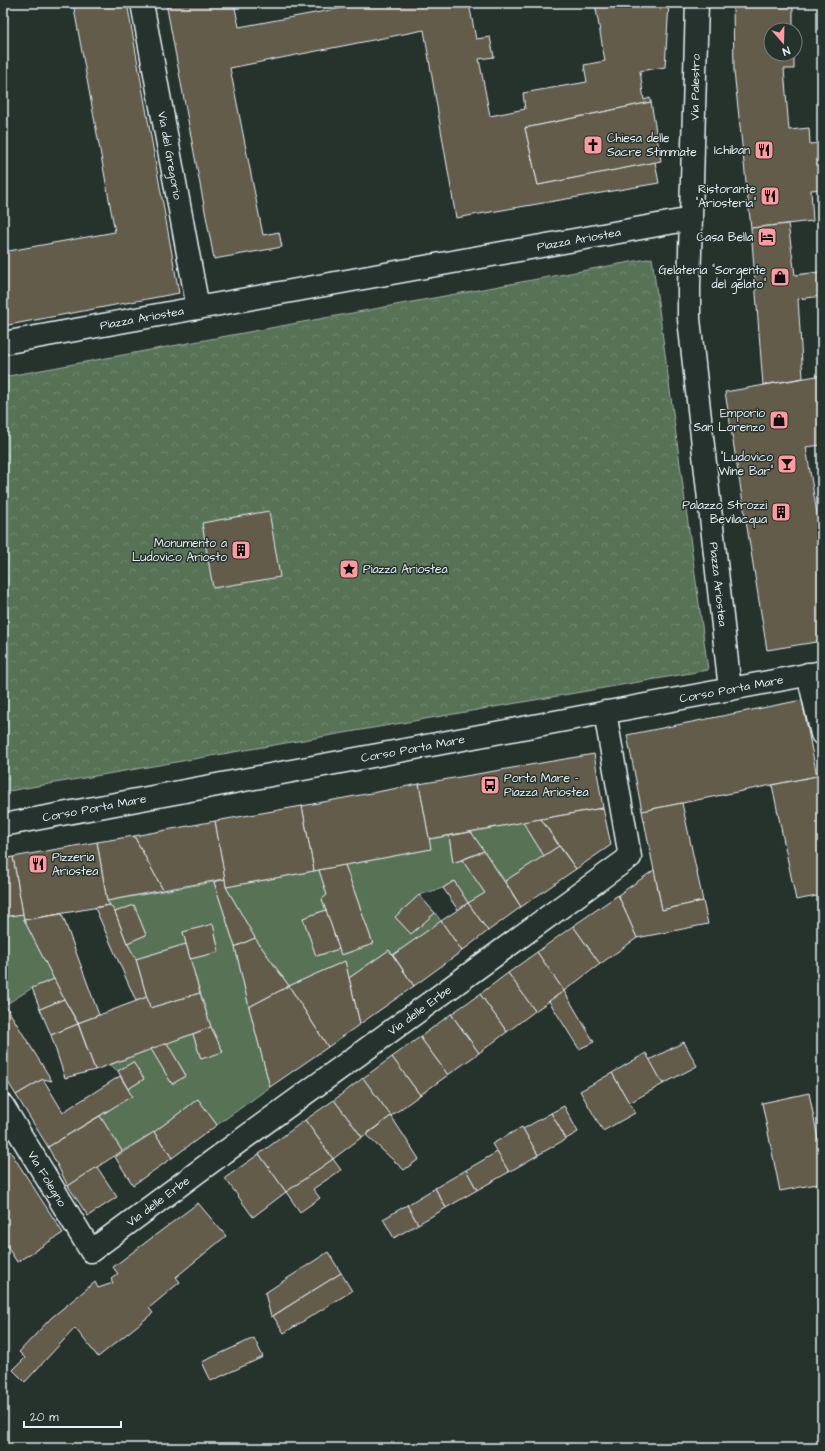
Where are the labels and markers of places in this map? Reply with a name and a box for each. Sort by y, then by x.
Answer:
place label: Chiesa delle Sacre Stimmate [607,130,697,161]
church icon: Chiesa delle Sacre Stimmate [582,134,604,156]
restaurant icon: Ichiban [753,139,775,161]
place label: Ichiban [714,142,750,159]
place label: Ristorante "Ariosteria" [696,181,756,212]
restaurant icon: Ristorante "Ariosteria" [759,185,781,207]
hotel icon: Casa Bella [756,226,778,248]
place label: Casa Bella [697,229,753,246]
place label: Gelateria "Sorgente del gelato" [659,262,766,294]
shop icon: Gelateria "Sorgente del gelato" [769,266,791,288]
place label: Emporio San Lorenzo [694,405,765,436]
shop icon: Emporio San Lorenzo [768,409,790,431]
place label: "Ludovico Wine Bar" [719,449,773,480]
bar icon: "Ludovico Wine Bar" [776,453,798,475]
place label: Palazzo Strozzi Bevilacqua [682,497,767,528]
building icon: Palazzo Strozzi Bevilacqua [770,501,792,523]
place label: Monumento a Ludovico Ariosto [132,535,227,566]
building icon: Monumento a Ludovico Ariosto [230,539,252,561]
place icon: Piazza Ariostea [338,558,360,580]
place label: Piazza Ariostea [363,561,448,578]
place label: Porta Mare - Piazza Ariostea [504,770,589,801]
bus stop icon: Porta Mare - Piazza Ariostea [479,774,501,796]
place label: Pizzeria Ariostea [52,849,98,880]
restaurant icon: Pizzeria Ariostea [27,853,49,875]

